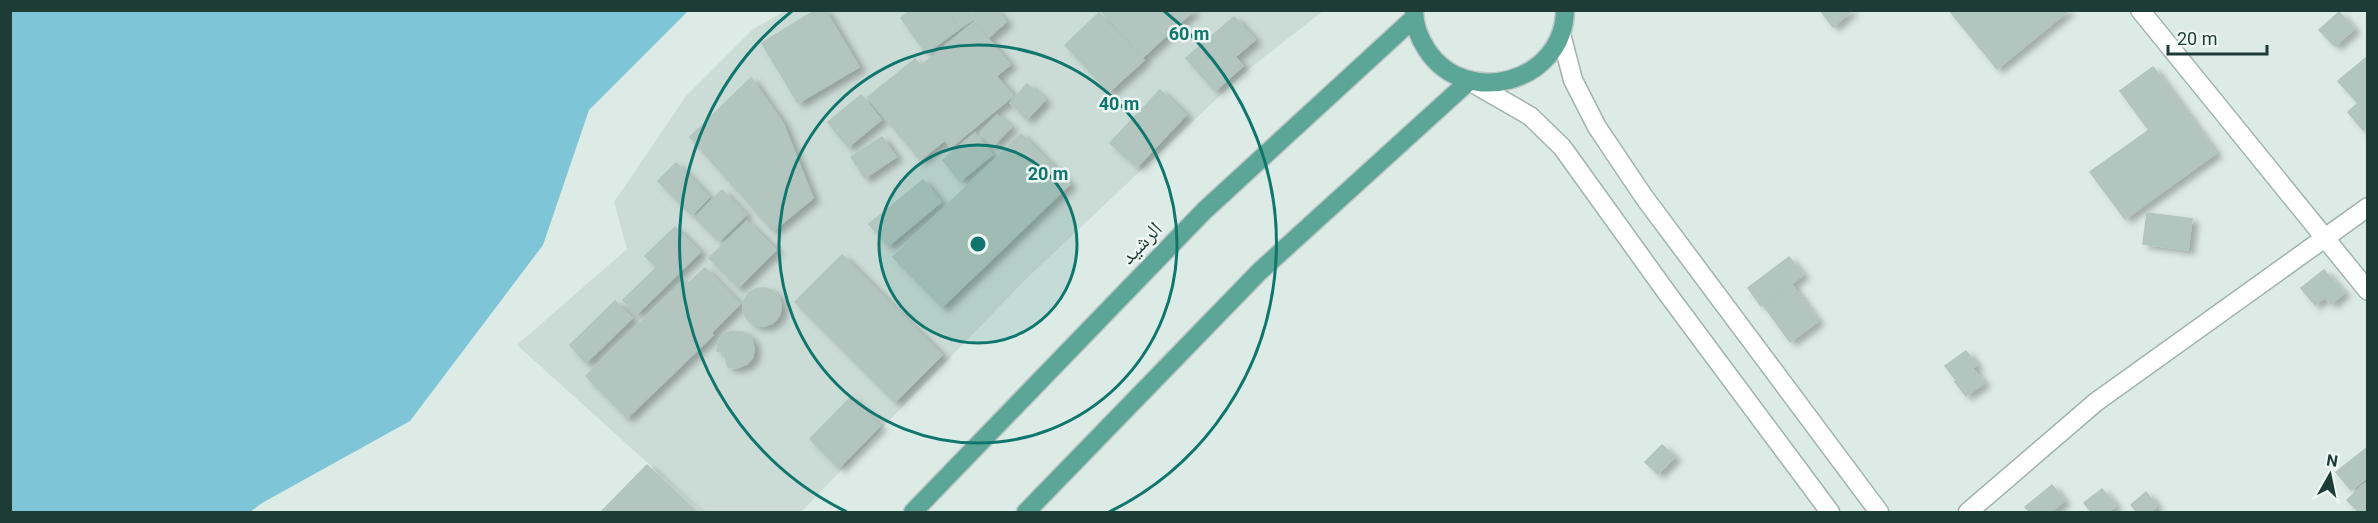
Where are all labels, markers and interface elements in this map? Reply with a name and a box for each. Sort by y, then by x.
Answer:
scale bar [2168,18,2267,56]
text: 60 m [1169,23,1209,44]
text: 20 m [2177,28,2217,49]
text: 40 m [1099,93,1139,114]
text: 20 m [1028,163,1068,184]
street label: الرشيد [1115,217,1167,269]
centre of rings [968,234,988,254]
north arrow [2300,445,2360,505]
text: N [2325,450,2339,471]

